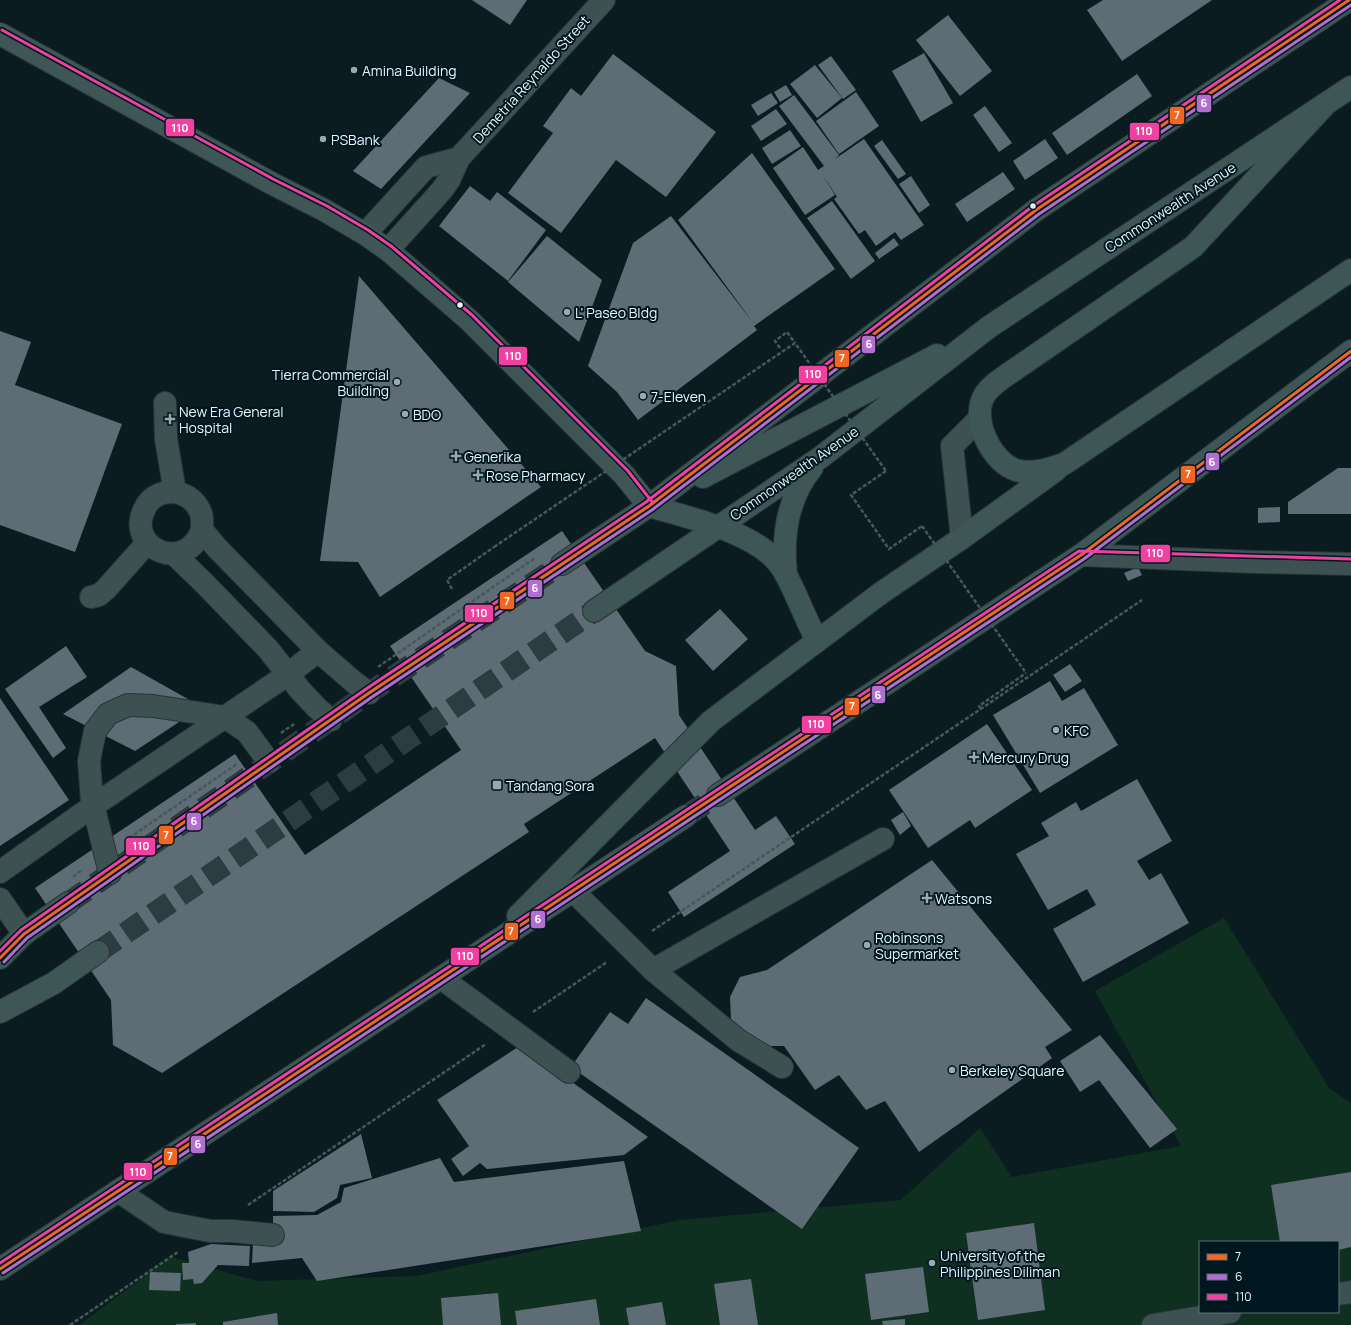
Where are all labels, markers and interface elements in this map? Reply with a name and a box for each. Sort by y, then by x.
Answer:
street label: Demetria Reynaldo Street [468,11,594,147]
place label: Amina Building [362,61,457,80]
marker: Amina Building [349,65,359,75]
line badge: 6 [1196,94,1212,113]
text: 6 [1201,95,1208,110]
line badge: 7 [1169,106,1185,125]
text: 7 [1174,107,1180,122]
line badge: 110 [165,118,195,137]
text: 110 [172,120,188,135]
line badge: 110 [1129,122,1160,141]
text: 110 [1136,123,1152,138]
place label: PSBank [331,130,381,149]
marker: PSBank [318,134,328,144]
street label: Commonwealth Avenue [1101,157,1239,257]
unlabelled marker [1028,201,1038,211]
unlabelled marker [455,300,465,310]
place label: L' Paseo Bldg [575,303,657,322]
marker: L' Paseo Bldg [562,307,572,317]
line badge: 6 [861,335,876,354]
text: 6 [866,336,873,351]
line badge: 110 [498,346,528,366]
text: 110 [505,348,521,363]
line badge: 7 [834,349,850,368]
text: 7 [839,350,845,365]
place label: Tierra Commercial Building [272,365,389,400]
line badge: 110 [798,365,828,384]
text: 110 [805,366,821,381]
marker: Tierra Commercial Building [392,377,402,387]
place label: 7-Eleven [651,387,706,406]
marker: 7-Eleven [638,391,648,401]
place label: New Era General Hospital [179,402,283,437]
place label: BDO [413,405,441,424]
marker: BDO [400,409,410,419]
marker: New Era General Hospital [164,413,176,425]
street label: Commonwealth Avenue [726,421,862,525]
place label: Generika [464,447,521,466]
marker: Generika [451,451,461,461]
line badge: 6 [1205,452,1220,471]
text: 6 [1209,454,1216,469]
line badge: 7 [1180,465,1196,484]
place label: Rose Pharmacy [486,466,586,485]
text: 7 [1185,466,1191,481]
marker: Rose Pharmacy [473,470,483,480]
line badge: 110 [1140,544,1171,563]
text: 110 [1147,545,1163,560]
line badge: 6 [527,579,543,598]
text: 6 [532,580,539,595]
line badge: 7 [499,591,515,610]
text: 7 [504,593,510,608]
line badge: 110 [464,604,494,623]
text: 110 [471,605,487,620]
line badge: 6 [871,685,886,704]
text: 6 [875,687,882,702]
line badge: 7 [844,697,860,716]
text: 7 [849,698,855,713]
line badge: 110 [801,715,832,734]
text: 110 [808,716,824,731]
place label: KFC [1064,721,1089,740]
marker: KFC [1051,725,1061,735]
place label: Mercury Drug [982,748,1069,767]
marker: Mercury Drug [969,752,979,762]
place label: Tandang Sora [506,776,594,795]
marker: Tandang Sora [491,779,503,791]
line badge: 6 [186,812,202,831]
text: 6 [191,813,198,828]
line badge: 7 [158,825,174,845]
text: 7 [163,827,169,842]
line badge: 110 [125,837,156,856]
text: 110 [133,838,149,853]
place label: Watsons [935,889,992,908]
marker: Watsons [922,893,932,903]
line badge: 6 [530,910,546,929]
text: 6 [535,911,542,926]
line badge: 7 [504,922,519,941]
text: 7 [508,923,514,938]
place label: Robinsons Supermarket [875,928,959,963]
marker: Robinsons Supermarket [862,940,872,950]
line badge: 110 [450,947,480,966]
text: 110 [457,948,473,963]
place label: Berkeley Square [960,1061,1064,1080]
marker: Berkeley Square [947,1065,957,1075]
line badge: 6 [190,1135,206,1154]
text: 6 [195,1136,202,1151]
line badge: 7 [163,1147,178,1166]
text: 7 [167,1148,173,1163]
line badge: 110 [123,1162,153,1181]
text: 110 [130,1164,146,1179]
legend [1199,1241,1339,1313]
place label: University of the Philippines Diliman [940,1246,1060,1281]
text: 7 [1235,1248,1241,1265]
marker: University of the Philippines Diliman [927,1258,937,1268]
text: 6 [1235,1268,1242,1285]
text: 110 [1235,1288,1252,1305]

